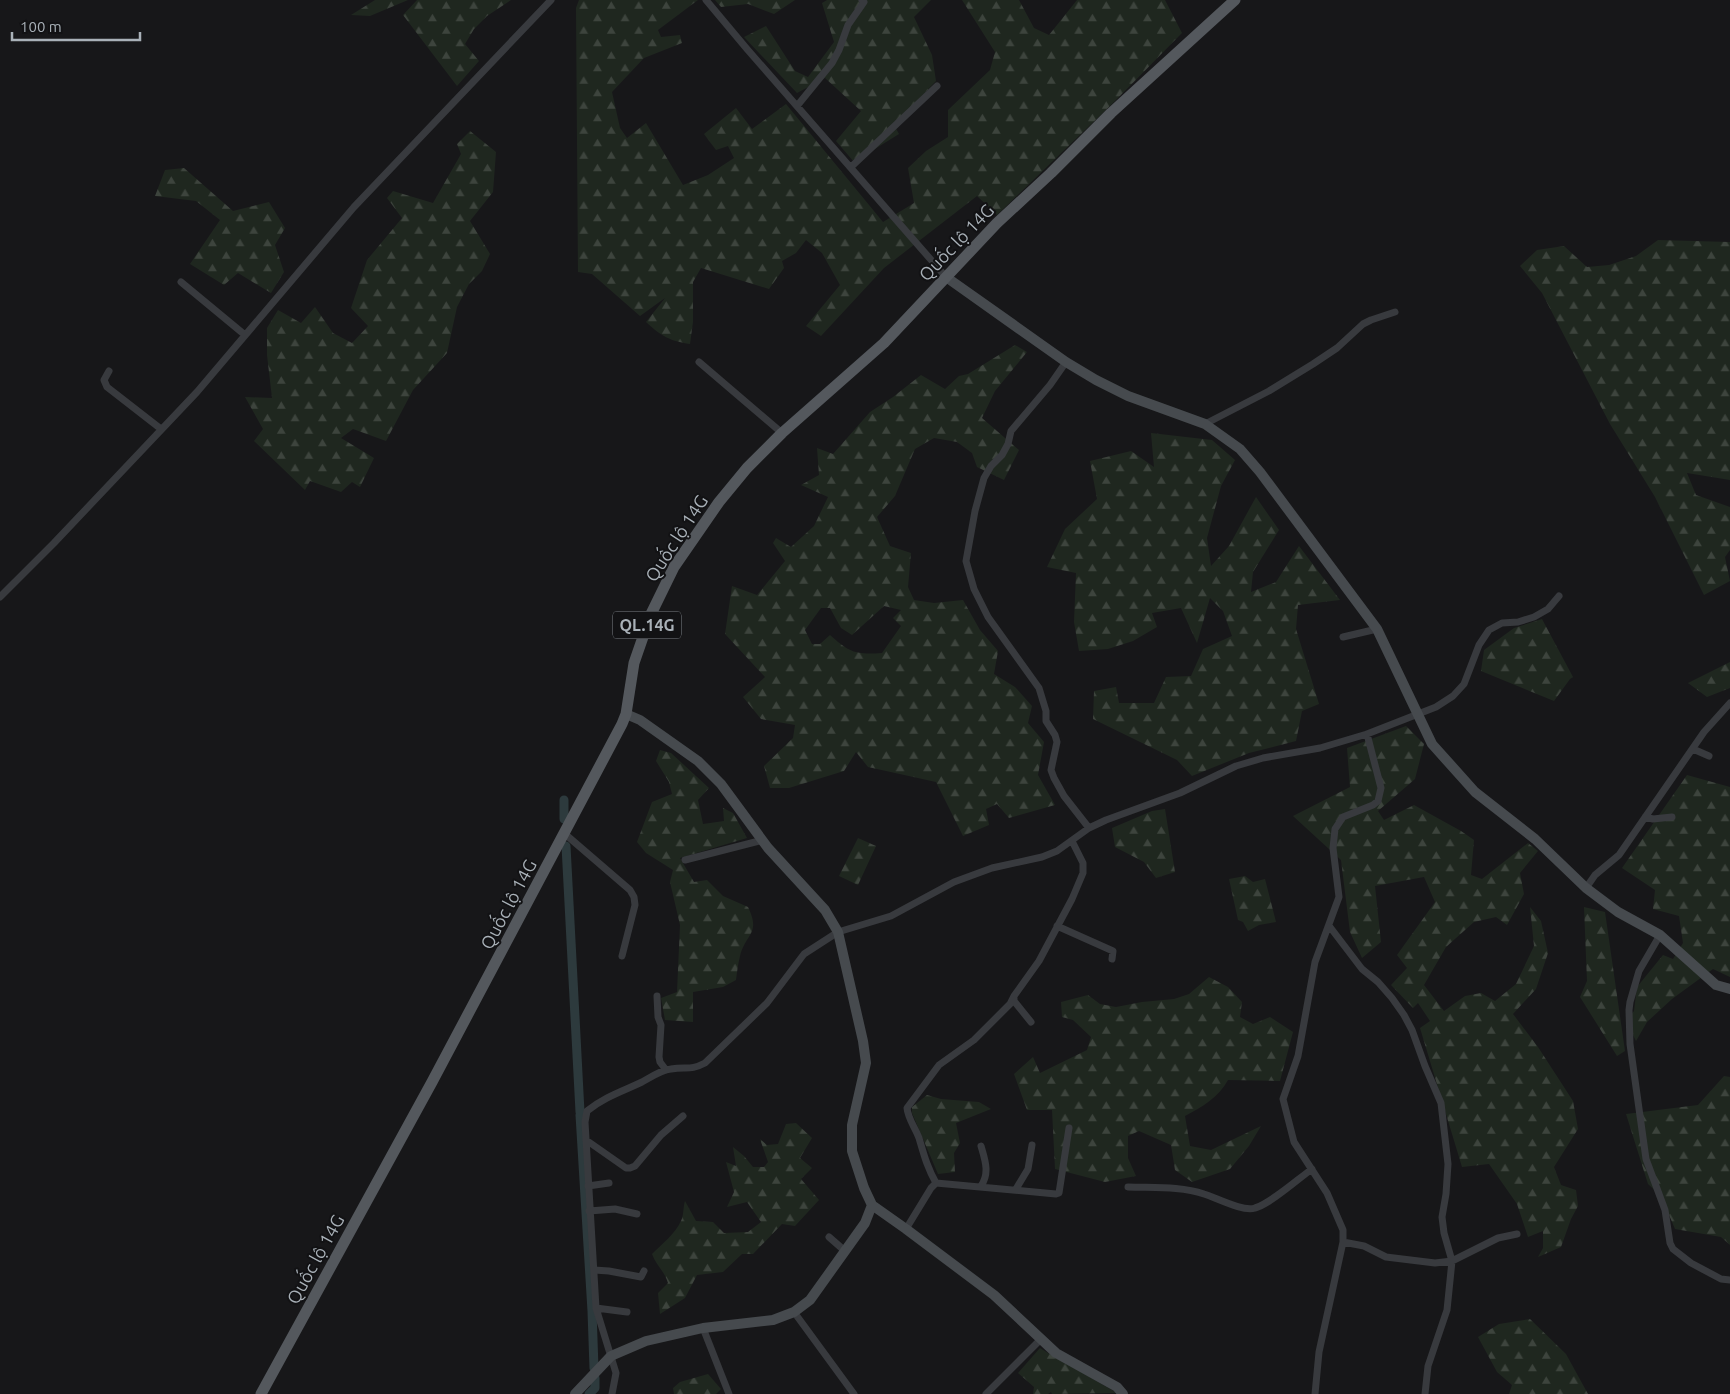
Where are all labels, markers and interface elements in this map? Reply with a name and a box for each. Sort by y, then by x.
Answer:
scale bar [12,10,140,42]
text: 100 m [20,18,62,35]
street label: Quốc lộ 14G [913,198,998,285]
street label: Quốc lộ 14G [639,490,712,585]
road number: QL.14G [613,612,681,638]
street label: Quốc lộ 14G [474,855,541,953]
street label: Quốc lộ 14G [280,1210,349,1308]

